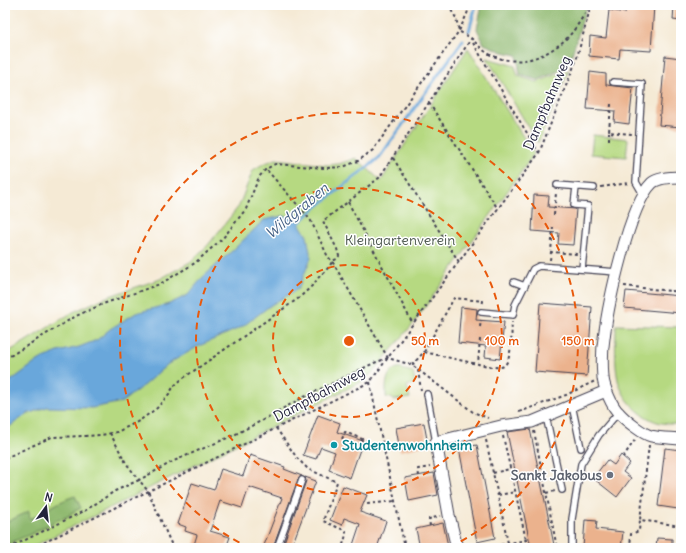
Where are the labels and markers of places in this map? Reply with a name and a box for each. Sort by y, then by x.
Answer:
centre of rings [342,334,356,348]
place label: Studentenwohnheim [342,436,473,454]
marker: Studentenwohnheim [329,440,339,450]
place label: Sankt Jakobus [511,466,603,484]
marker: Sankt Jakobus [605,470,615,480]

